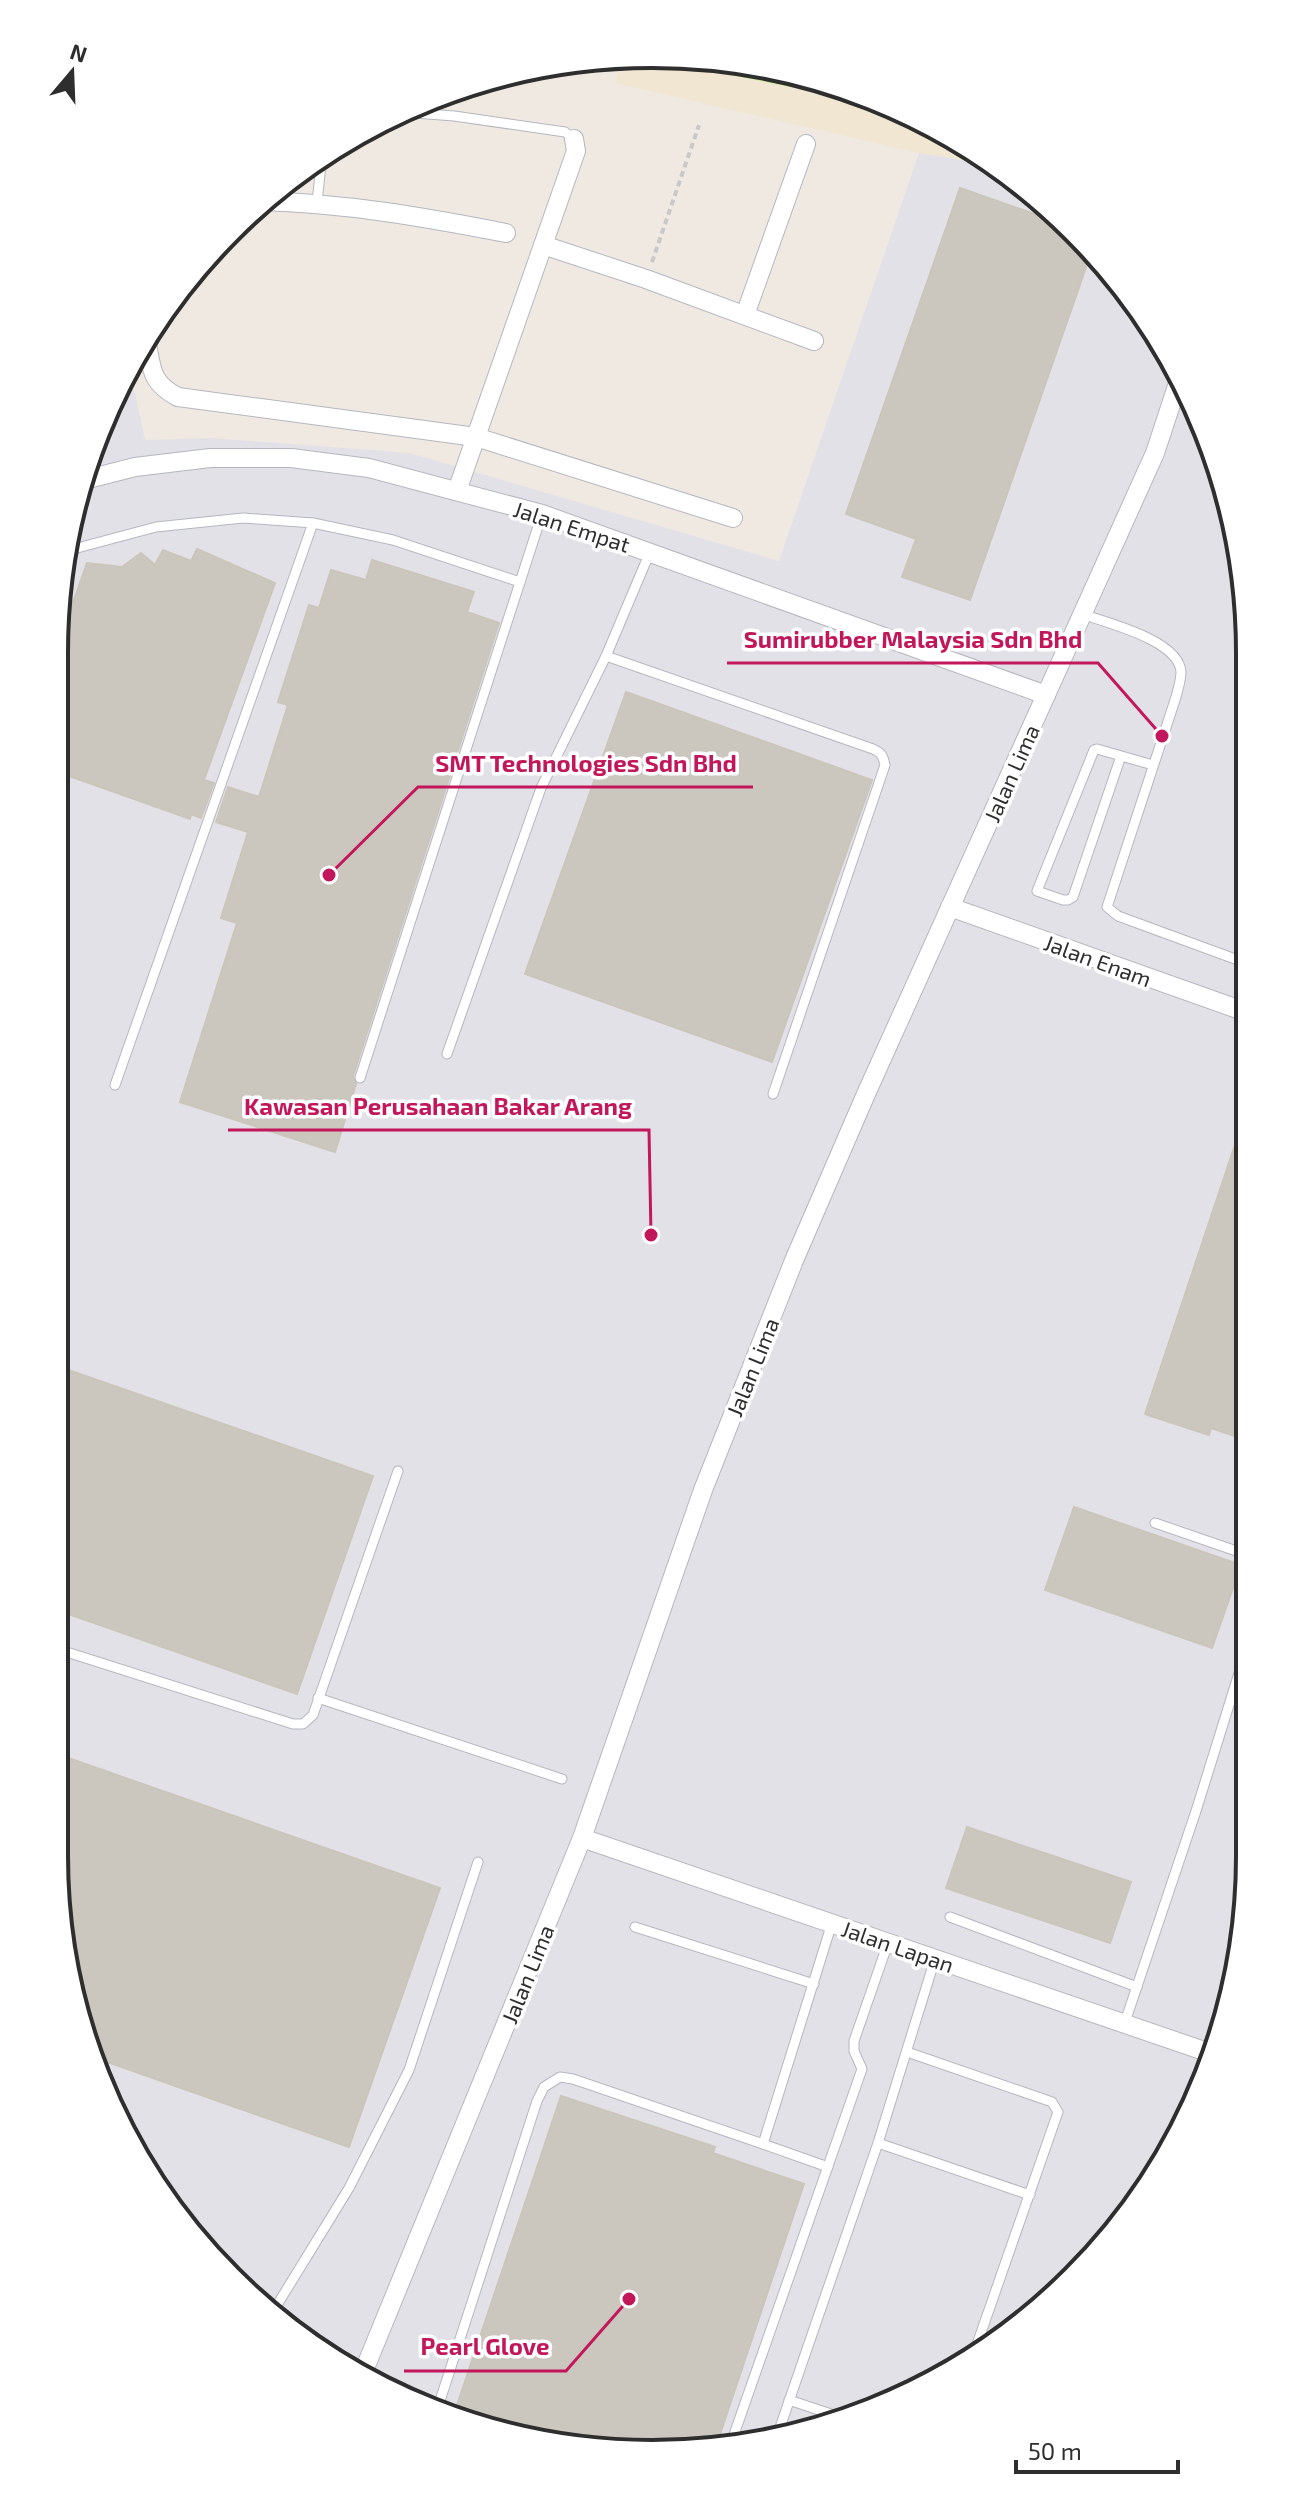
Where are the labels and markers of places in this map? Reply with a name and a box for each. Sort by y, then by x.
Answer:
callout: Sumirubber Malaysia Sdn Bhd [727,615,1098,663]
callout: SMT Technologies Sdn Bhd [418,739,753,787]
callout: Kawasan Perusahaan Bakar Arang [228,1082,649,1130]
callout: Pearl Glove [404,2323,566,2371]

